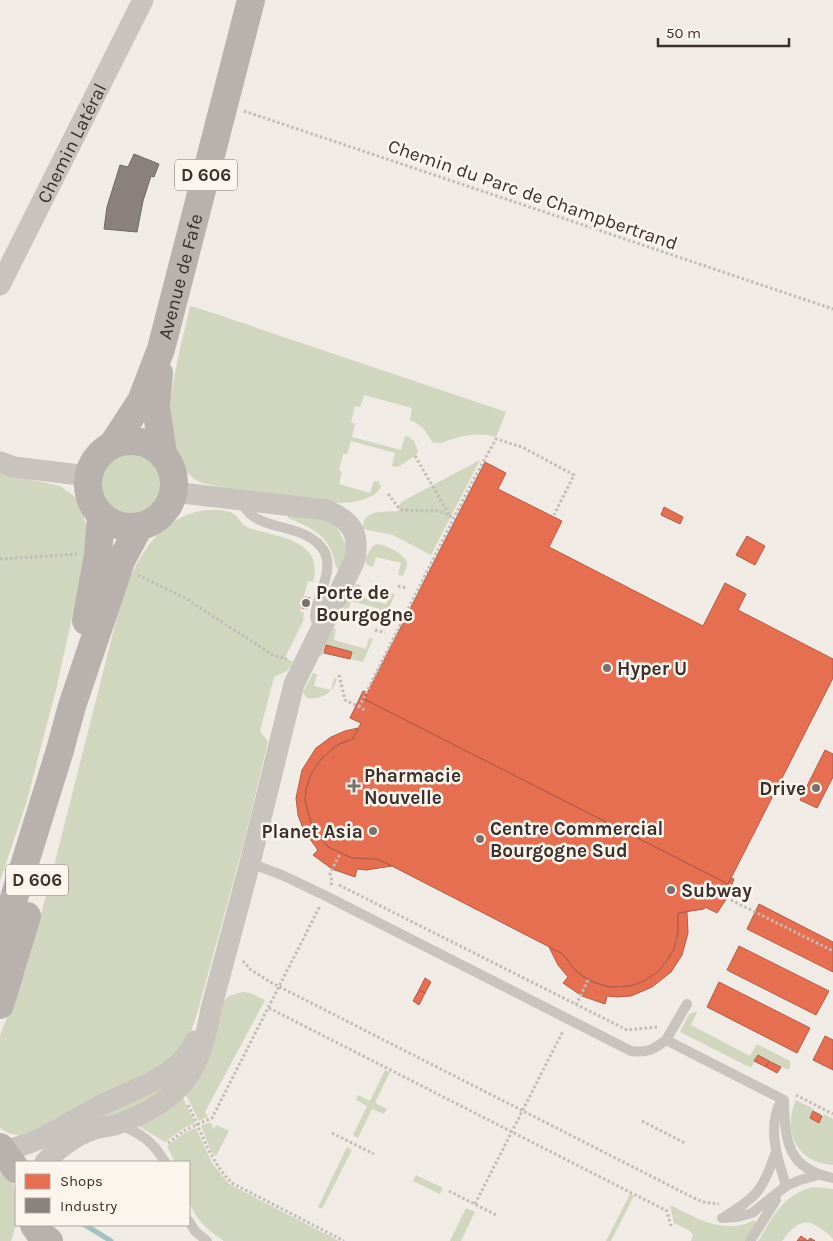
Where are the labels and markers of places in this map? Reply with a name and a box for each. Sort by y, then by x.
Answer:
place label: Porte de Bourgogne [316,582,413,626]
marker: Porte de Bourgogne [300,597,312,609]
place label: Hyper U [617,658,687,680]
marker: Hyper U [601,662,613,674]
place label: Pharmacie Nouvelle [364,765,461,809]
place label: Drive [759,778,806,800]
marker: Pharmacie Nouvelle [348,780,360,792]
marker: Drive [810,782,822,794]
place label: Centre Commercial Bourgogne Sud [490,818,663,862]
place label: Planet Asia [262,821,363,843]
marker: Planet Asia [367,825,379,837]
marker: Centre Commercial Bourgogne Sud [474,833,486,845]
place label: Subway [681,880,752,902]
marker: Subway [665,884,677,896]

